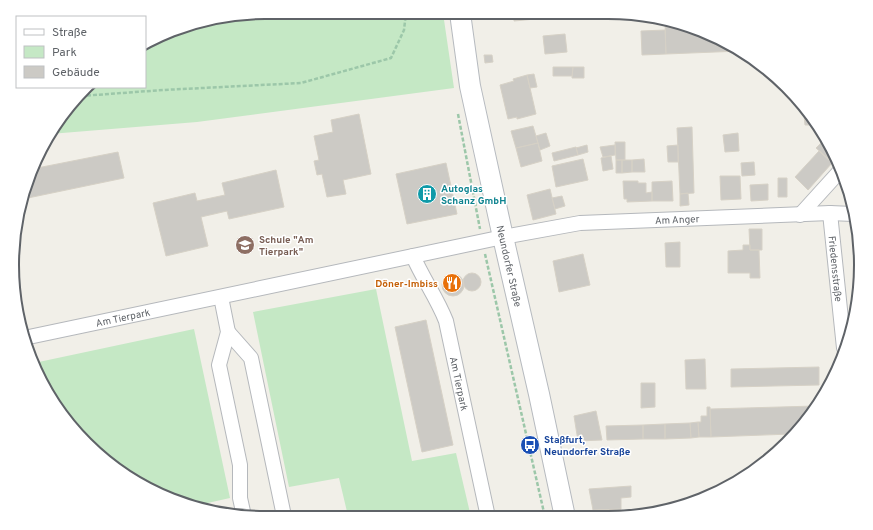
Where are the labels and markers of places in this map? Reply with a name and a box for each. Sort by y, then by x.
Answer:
building icon: Autoglas Schanz GmbH [416,183,438,205]
place label: Autoglas Schanz GmbH [441,183,506,208]
school or university icon: Schule "Am Tierpark" [234,234,256,256]
place label: Schule "Am Tierpark" [259,234,314,259]
restaurant icon: Döner-Imbiss [441,272,463,294]
place label: Döner-Imbiss [375,278,438,291]
bus stop icon: Staßfurt, Neundorfer Straße [519,434,541,456]
place label: Staßfurt, Neundorfer Straße [544,434,631,459]

